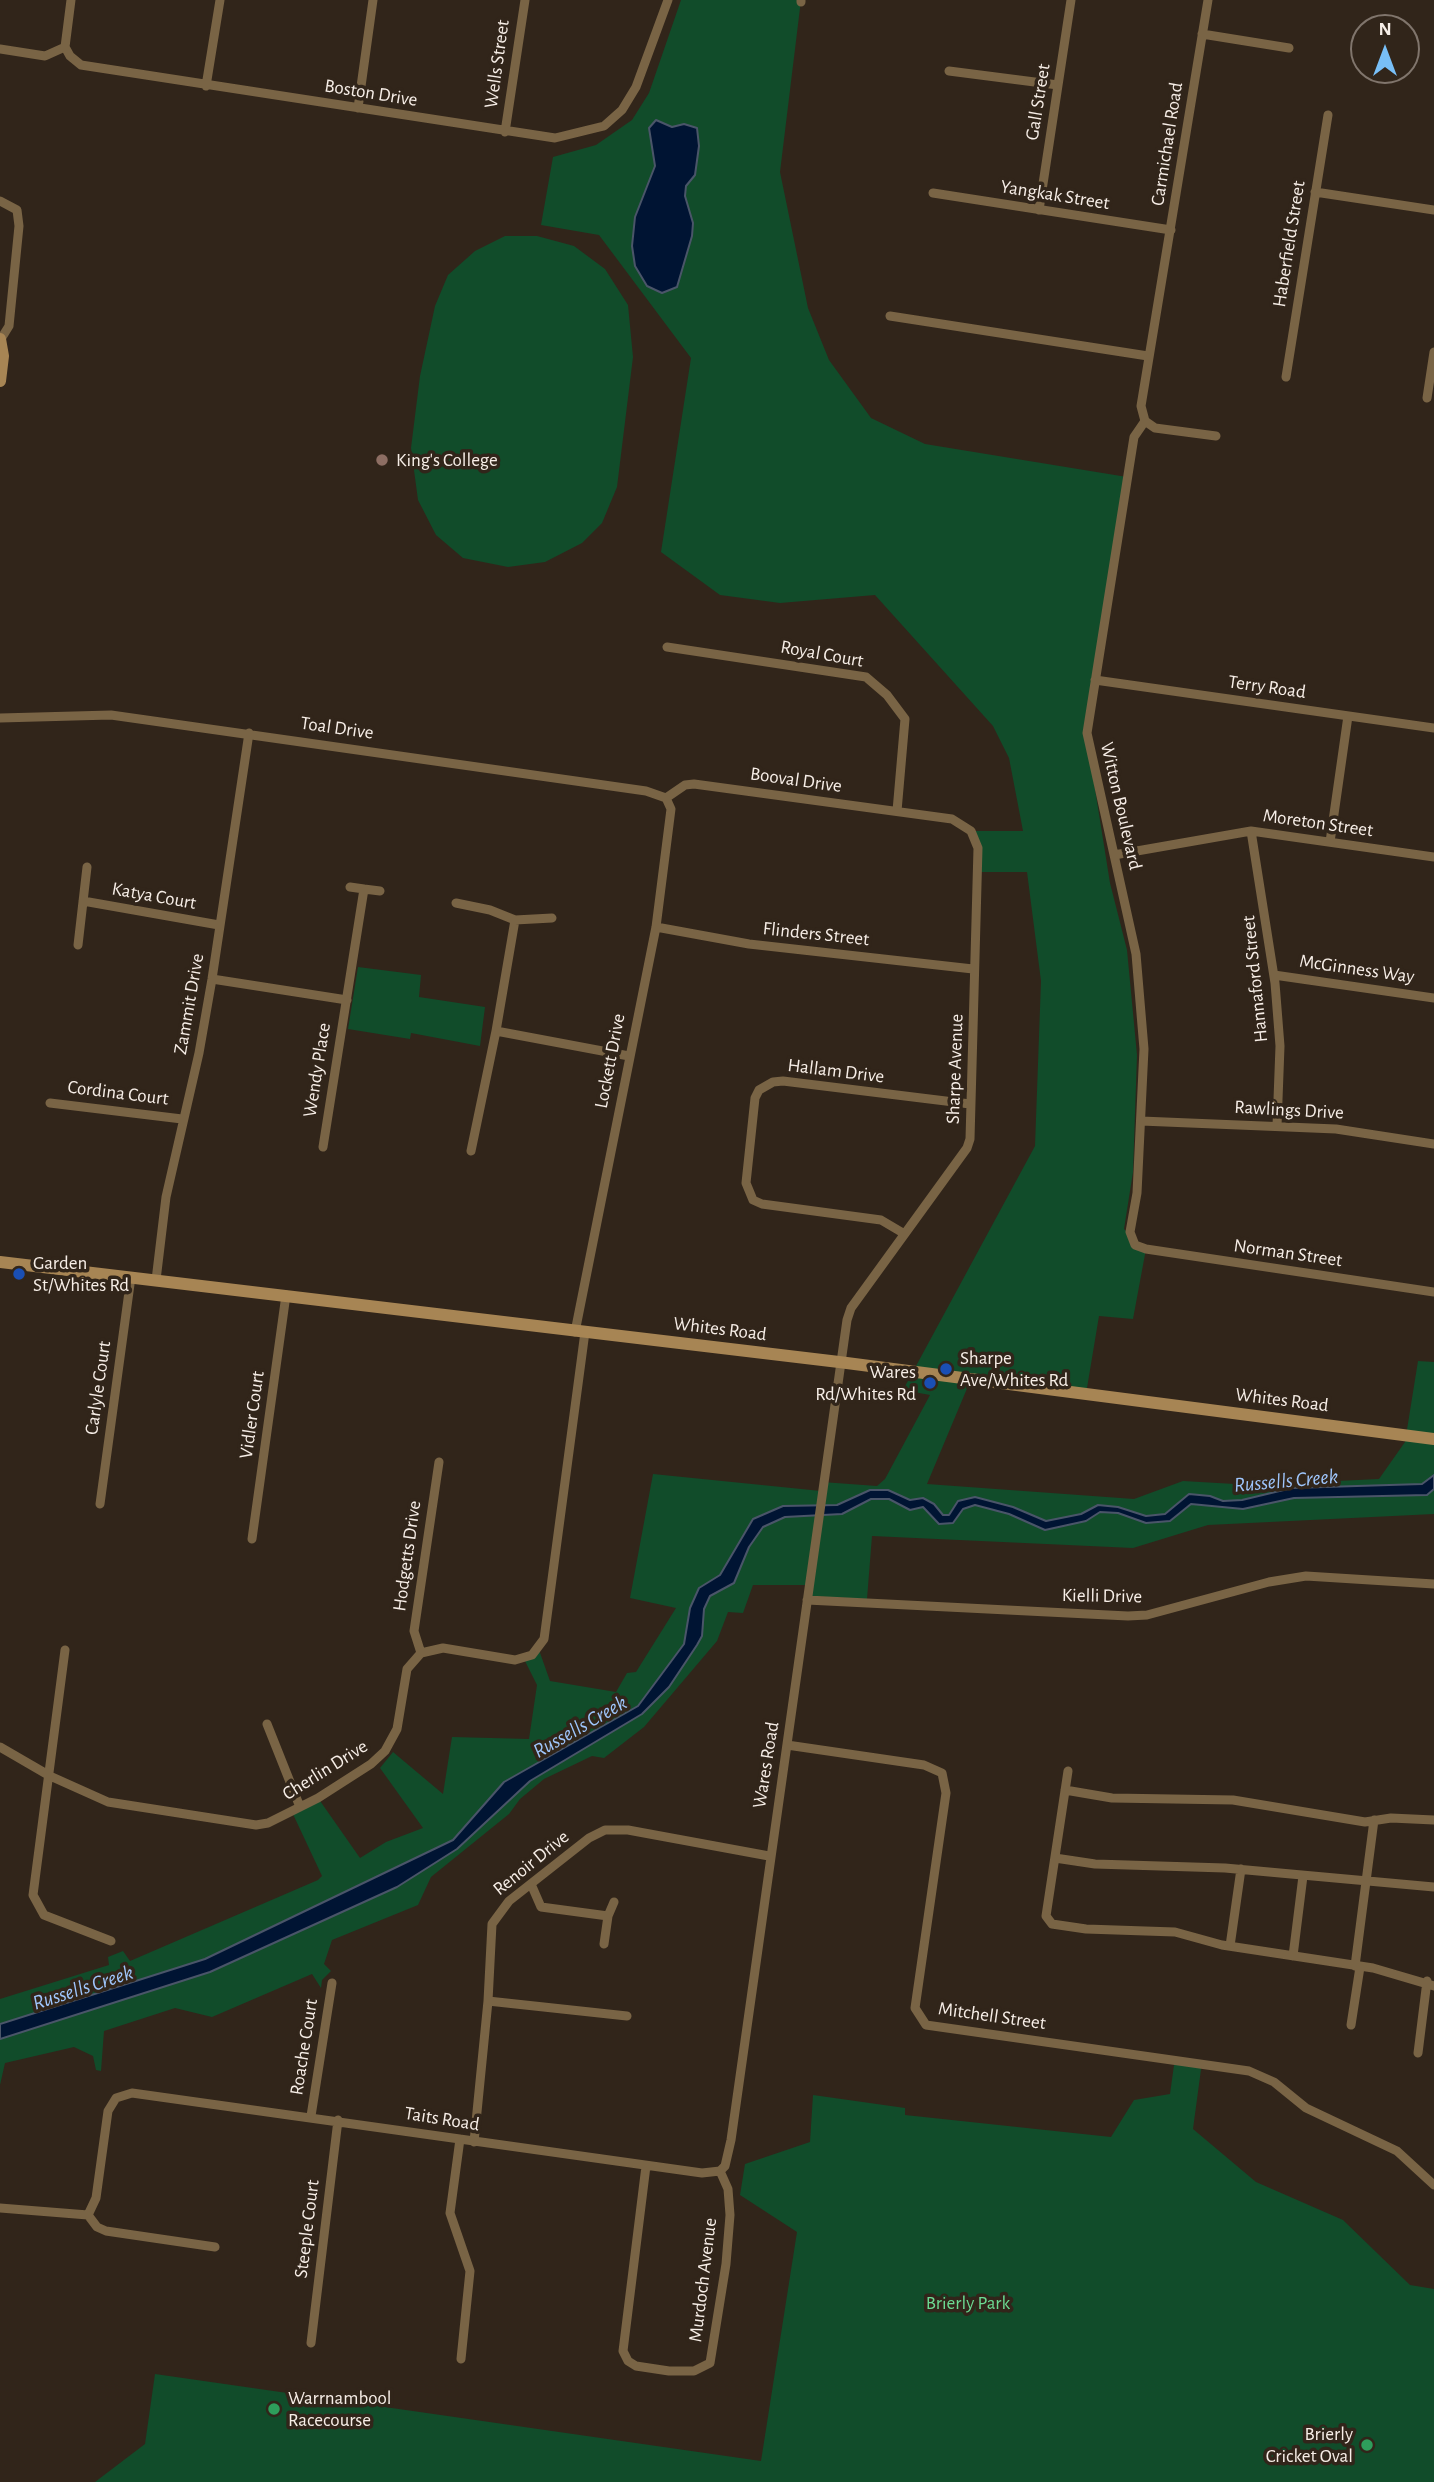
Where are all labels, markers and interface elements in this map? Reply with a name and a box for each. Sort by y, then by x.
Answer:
north arrow [1350,14,1420,84]
street label: Wells Street [480,18,514,110]
text: N [1378,20,1392,39]
street label: Gall Street [1021,62,1055,142]
street label: Boston Drive [323,74,419,112]
street label: Carmichael Road [1146,81,1188,207]
street label: Yangkak Street [999,175,1111,215]
street label: Haberfield Street [1268,179,1310,309]
place label: King's College [396,449,498,471]
marker: King's College [374,452,390,468]
street label: Royal Court [779,635,865,673]
street label: Terry Road [1227,670,1307,704]
street label: Toal Drive [299,712,375,744]
street label: Witton Boulevard [1095,740,1147,872]
street label: Booval Drive [749,762,843,798]
street label: Moreton Street [1261,804,1375,842]
street label: Katya Court [110,877,198,915]
street label: Hannaford Street [1237,914,1273,1044]
street label: Flinders Street [762,917,870,951]
street label: McGinness Way [1298,950,1416,988]
street label: Zammit Drive [169,952,209,1056]
street label: Lockett Drive [590,1012,630,1110]
street label: Sharpe Avenue [942,1013,968,1125]
street label: Wendy Place [298,1021,336,1119]
street label: Hallam Drive [786,1054,886,1088]
street label: Cordina Court [66,1076,170,1110]
street label: Rawlings Drive [1234,1096,1344,1124]
street label: Norman Street [1232,1234,1344,1272]
place label: Garden St/Whites Rd [33,1252,129,1296]
marker: Garden St/Whites Rd [11,1266,27,1282]
street label: Whites Road [672,1312,768,1346]
street label: Carlyle Court [80,1340,116,1436]
place label: Sharpe Ave/Whites Rd [960,1347,1068,1391]
place label: Wares Rd/Whites Rd [815,1361,916,1405]
marker: Sharpe Ave/Whites Rd [938,1361,954,1377]
street label: Vidler Court [235,1370,269,1460]
marker: Wares Rd/Whites Rd [922,1375,938,1391]
street label: Whites Road [1234,1383,1330,1417]
water label: Russells Creek [1233,1464,1339,1498]
street label: Hodgetts Drive [388,1499,426,1613]
street label: Kielli Drive [1062,1584,1142,1608]
water label: Russells Creek [528,1690,632,1764]
street label: Wares Road [748,1720,784,1810]
street label: Cherlin Drive [278,1735,372,1805]
street label: Renoir Drive [488,1825,574,1901]
water label: Russells Creek [29,1960,137,2016]
street label: Roache Court [285,1997,323,2097]
street label: Mitchell Street [937,1997,1047,2035]
street label: Taits Road [403,2102,481,2136]
street label: Steeple Court [290,2178,324,2280]
street label: Murdoch Avenue [684,2217,722,2343]
park label: Brierly Park [926,2292,1010,2314]
place label: Warrnambool Racecourse [288,2387,392,2431]
marker: Warrnambool Racecourse [266,2401,282,2417]
place label: Brierly Cricket Oval [1266,2423,1353,2467]
marker: Brierly Cricket Oval [1359,2437,1375,2453]

